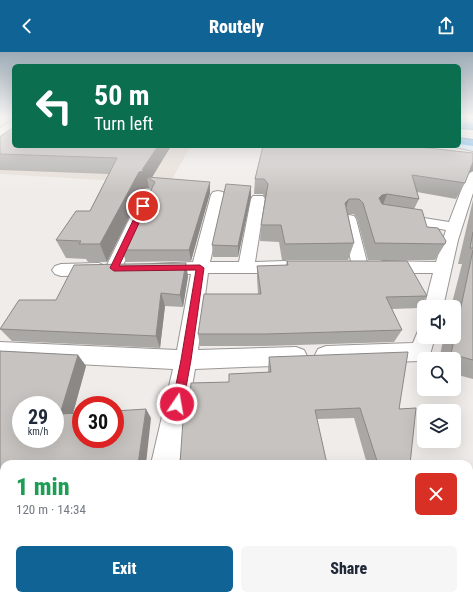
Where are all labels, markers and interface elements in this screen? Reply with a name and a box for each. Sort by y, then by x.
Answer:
icon: back [16,15,38,37]
icon: share [435,15,457,37]
text: Routely [209,16,264,37]
text: 50 m [94,79,150,112]
icon: left [28,80,80,132]
text: Turn left [94,113,153,134]
pin [126,189,160,223]
icon: arrive [132,195,154,217]
map controls [417,300,461,448]
button: sound [417,300,461,344]
button: search [417,352,461,396]
position arrow [156,383,198,425]
speed limit sign: 30 [72,396,124,448]
button: layers [417,404,461,448]
text: 29 [28,405,48,429]
text: km/h [28,426,48,437]
text: 1 min [16,473,70,501]
button: close [415,473,457,515]
text: 120 m · 14:34 [16,502,86,517]
button: Exit [16,546,233,592]
button: Share [241,546,457,592]

